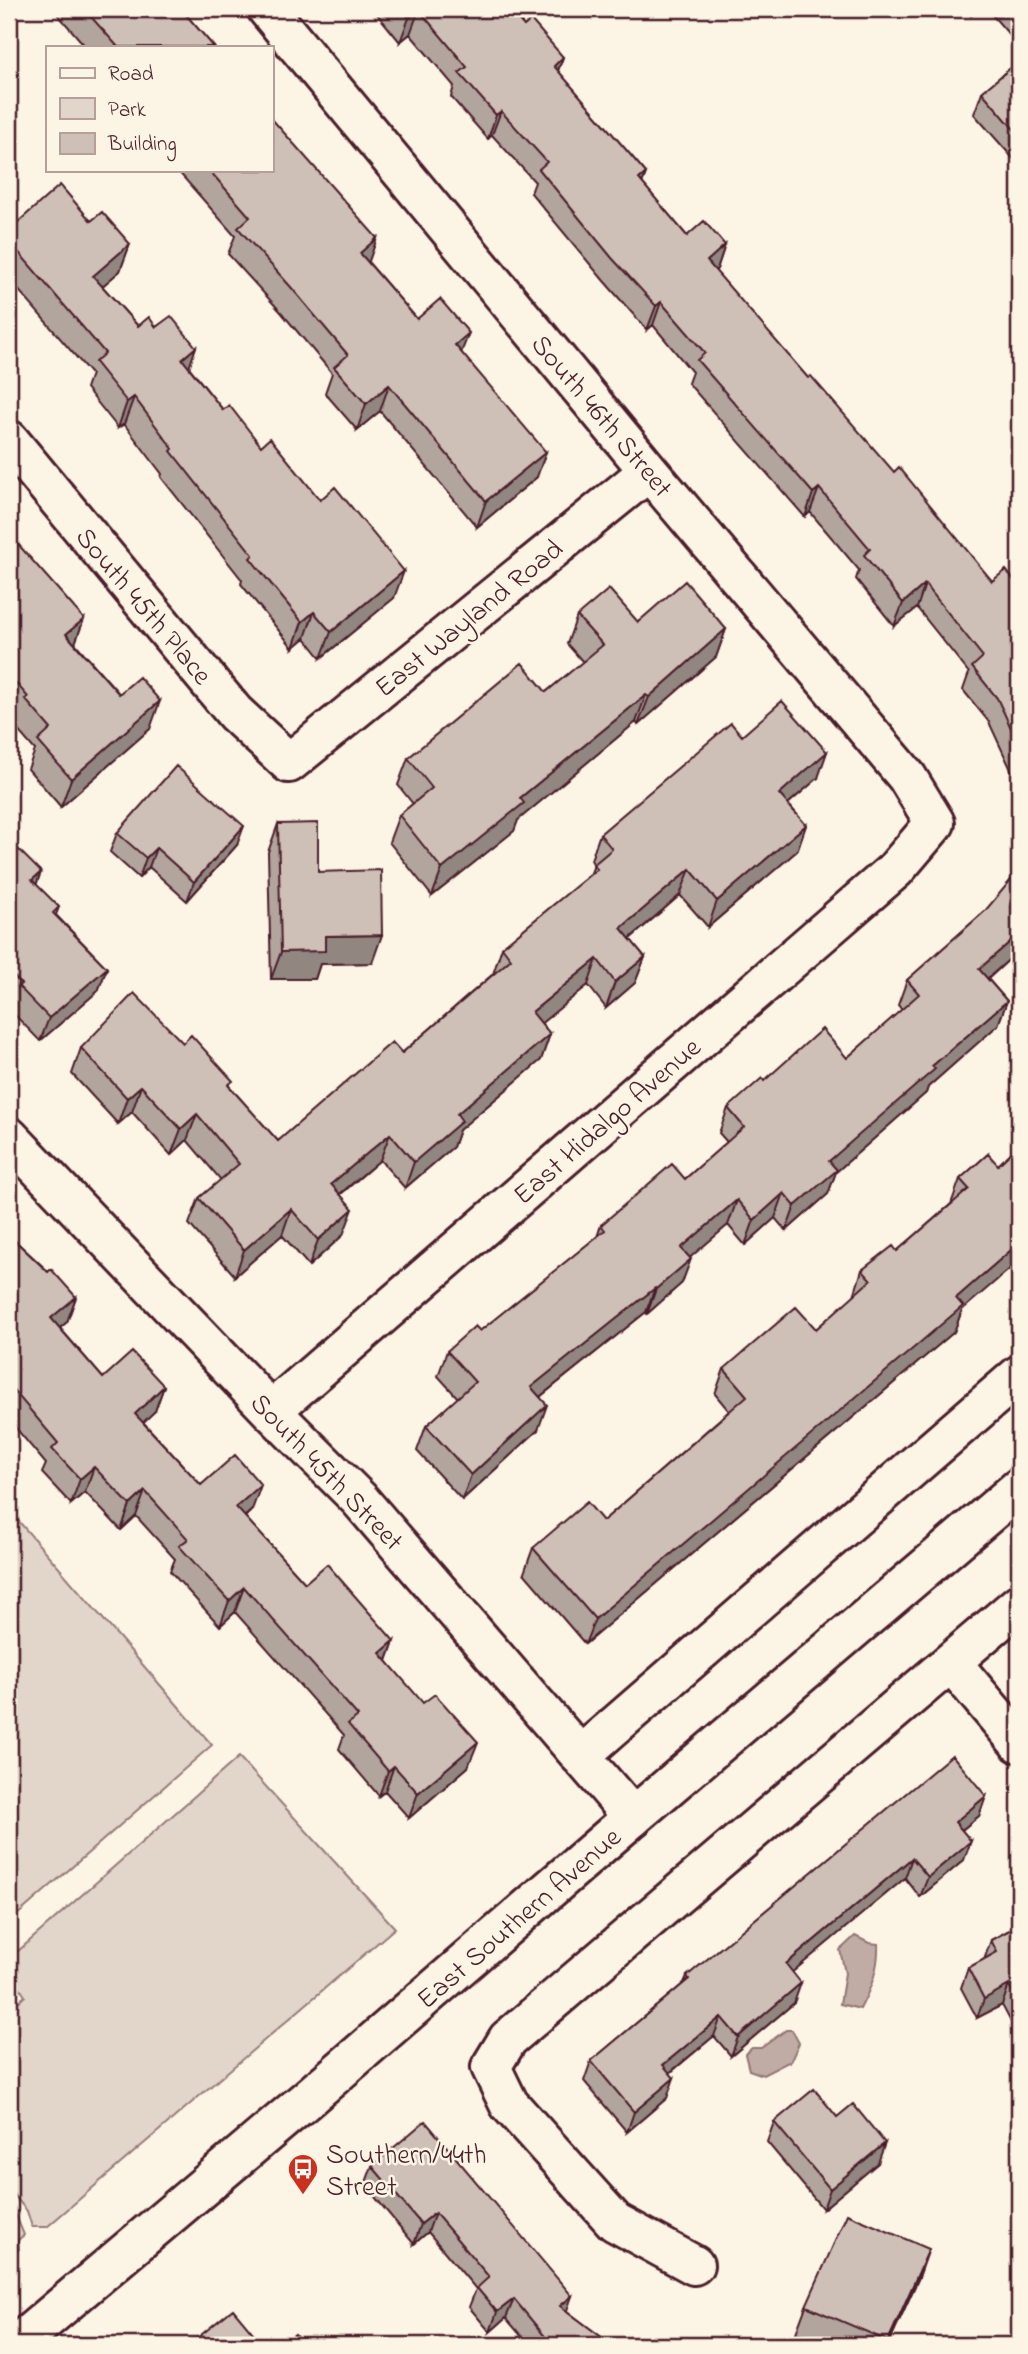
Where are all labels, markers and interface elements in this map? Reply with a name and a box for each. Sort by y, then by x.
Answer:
legend [46,46,273,172]
text: Road [108,60,154,90]
text: Park [108,96,147,126]
text: Building [107,130,177,162]
street label: South 46th Street [520,327,681,508]
street label: South 45th Place [64,519,221,695]
street label: East Wayland Road [367,530,574,709]
street label: East Hidalgo Avenue [505,1029,712,1216]
street label: South 45th Street [239,1385,412,1562]
street label: East Southern Avenue [409,1819,632,2020]
place label: Southern/44th Street [326,2136,487,2209]
bus stop icon: Southern/44th Street [286,2152,320,2196]

